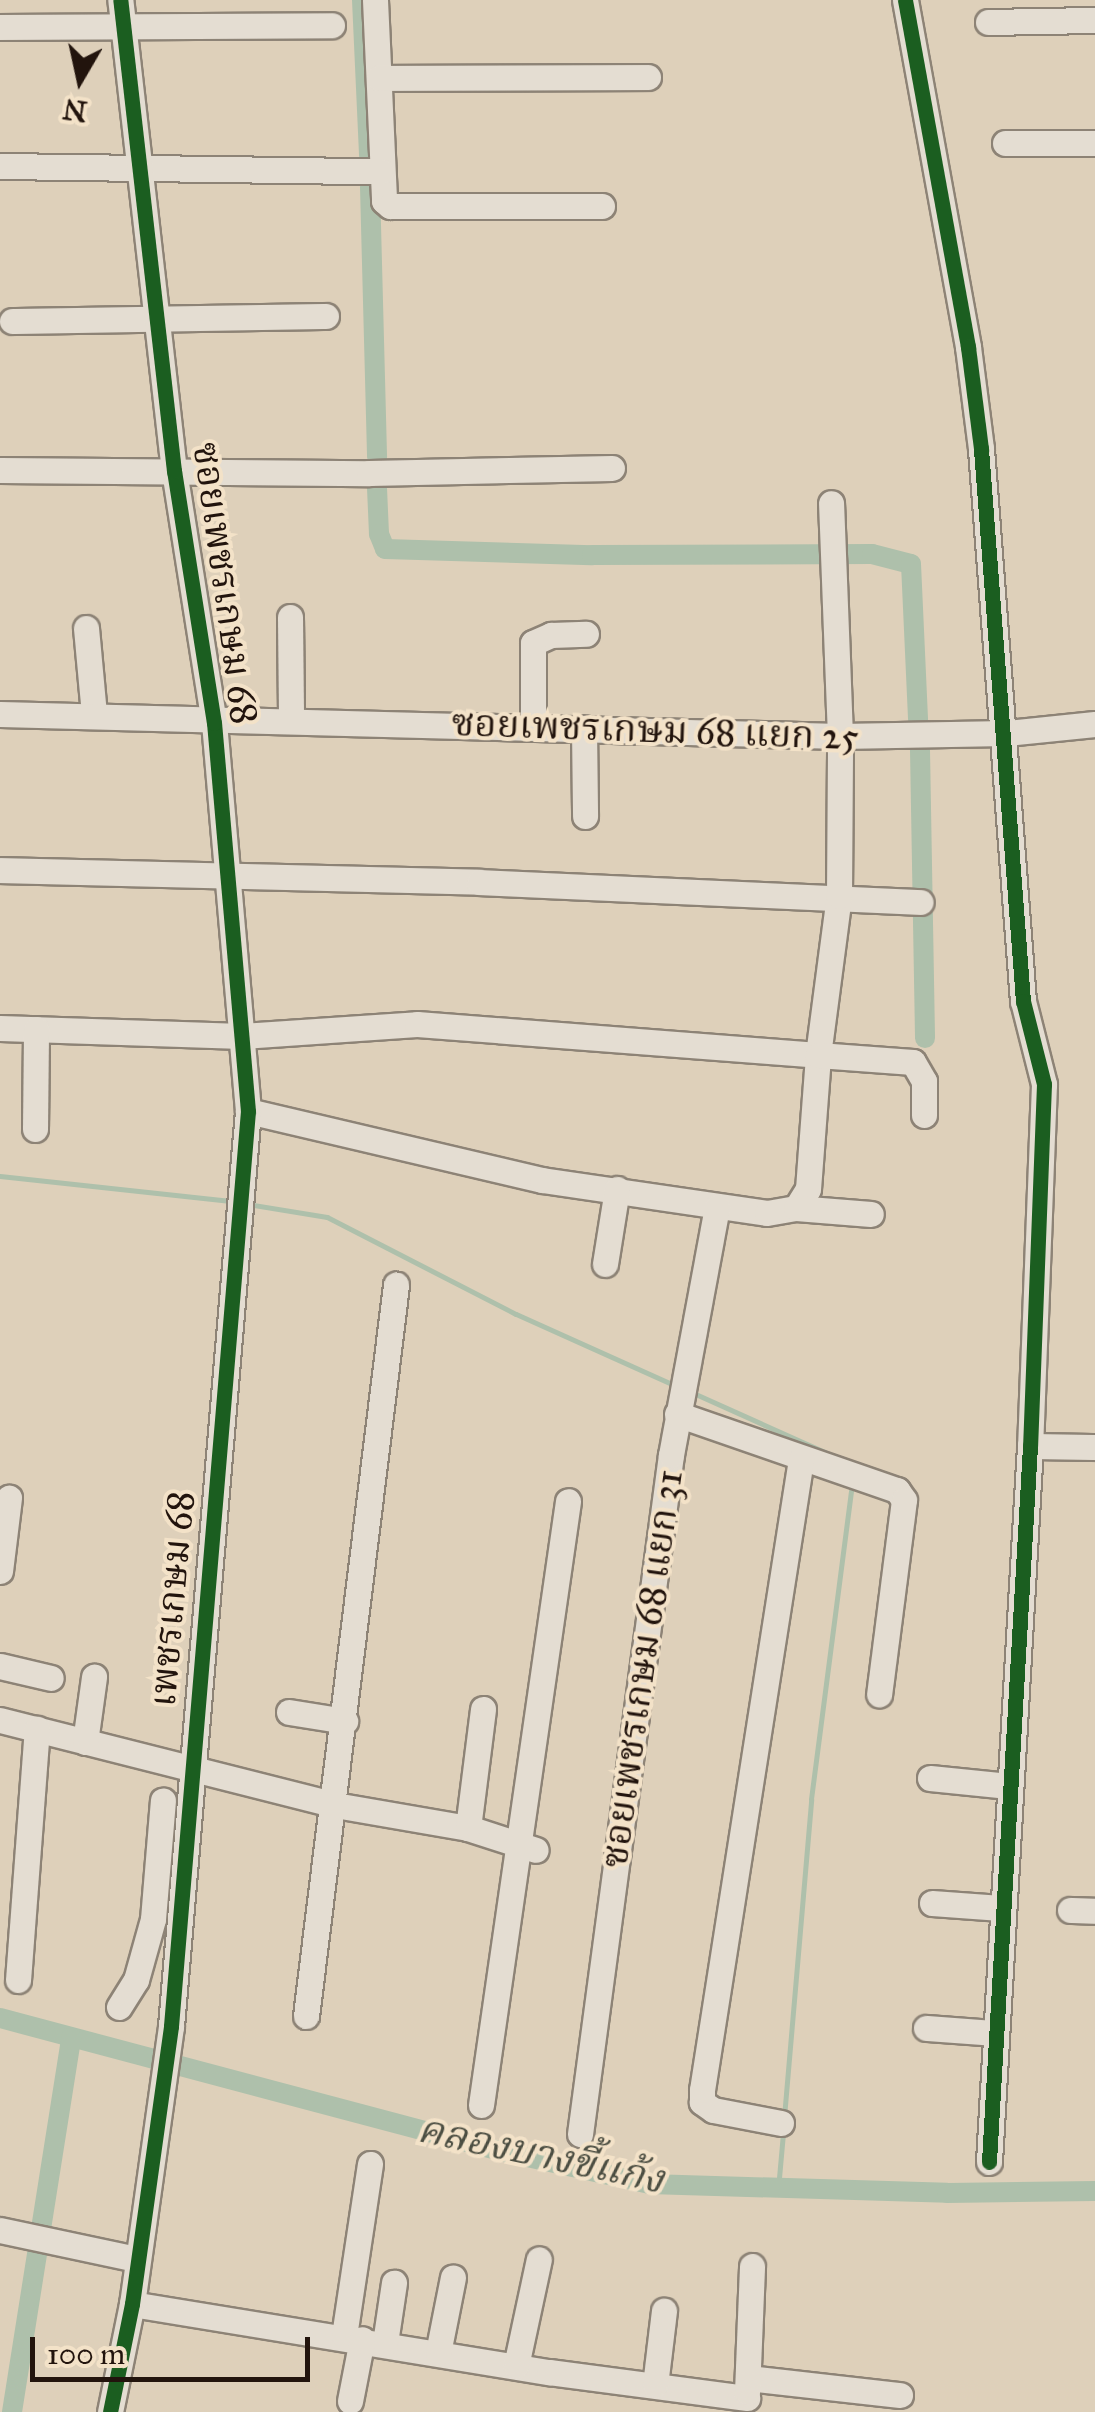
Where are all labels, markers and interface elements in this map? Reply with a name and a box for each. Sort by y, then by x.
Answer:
north arrow [30,30,130,130]
text: N [61,91,90,129]
street label: ซอยเพชรเกษม 68 [183,439,267,727]
street label: ซอยเพชรเกษม 68 แยก 25 [451,700,859,760]
street label: ซอยเพชรเกษม 68 แยก 31 [591,1467,693,1871]
street label: เพชรเกษม 68 [140,1489,204,1709]
water label: คลองบางขี้แก้ง [414,2104,668,2204]
scale bar [35,2317,315,2379]
text: 100 m [47,2336,125,2372]

